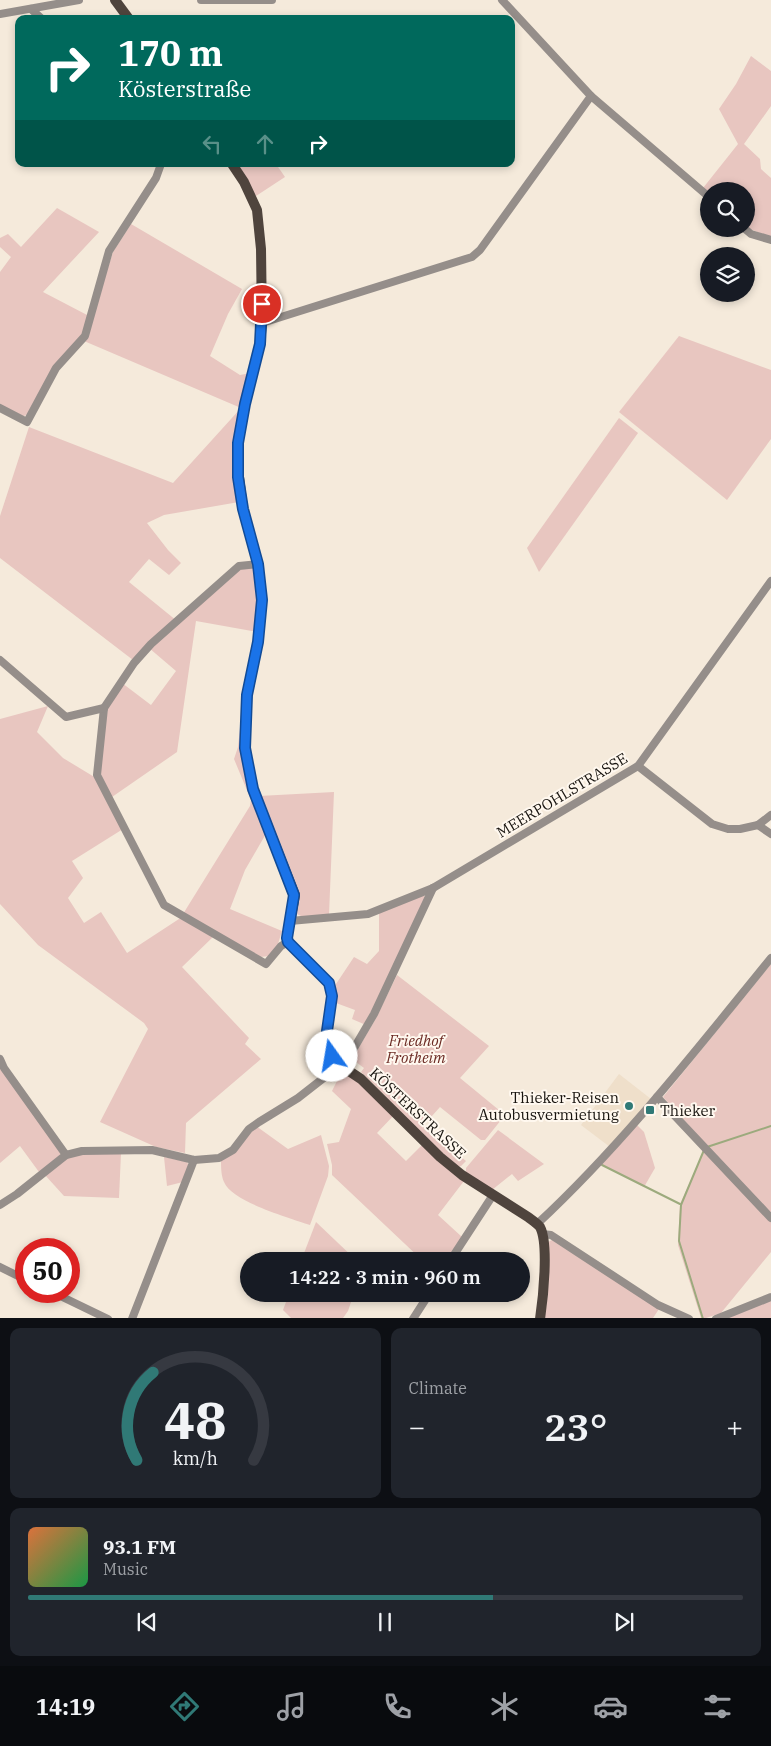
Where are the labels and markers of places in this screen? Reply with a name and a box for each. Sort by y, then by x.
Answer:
pin [241,283,283,325]
place label: Thieker-Reisen Autobusvermietung [479,1088,619,1124]
marker: Thieker-Reisen Autobusvermietung [623,1100,635,1112]
place label: Thieker [660,1101,715,1120]
marker: Thieker [644,1104,656,1116]

